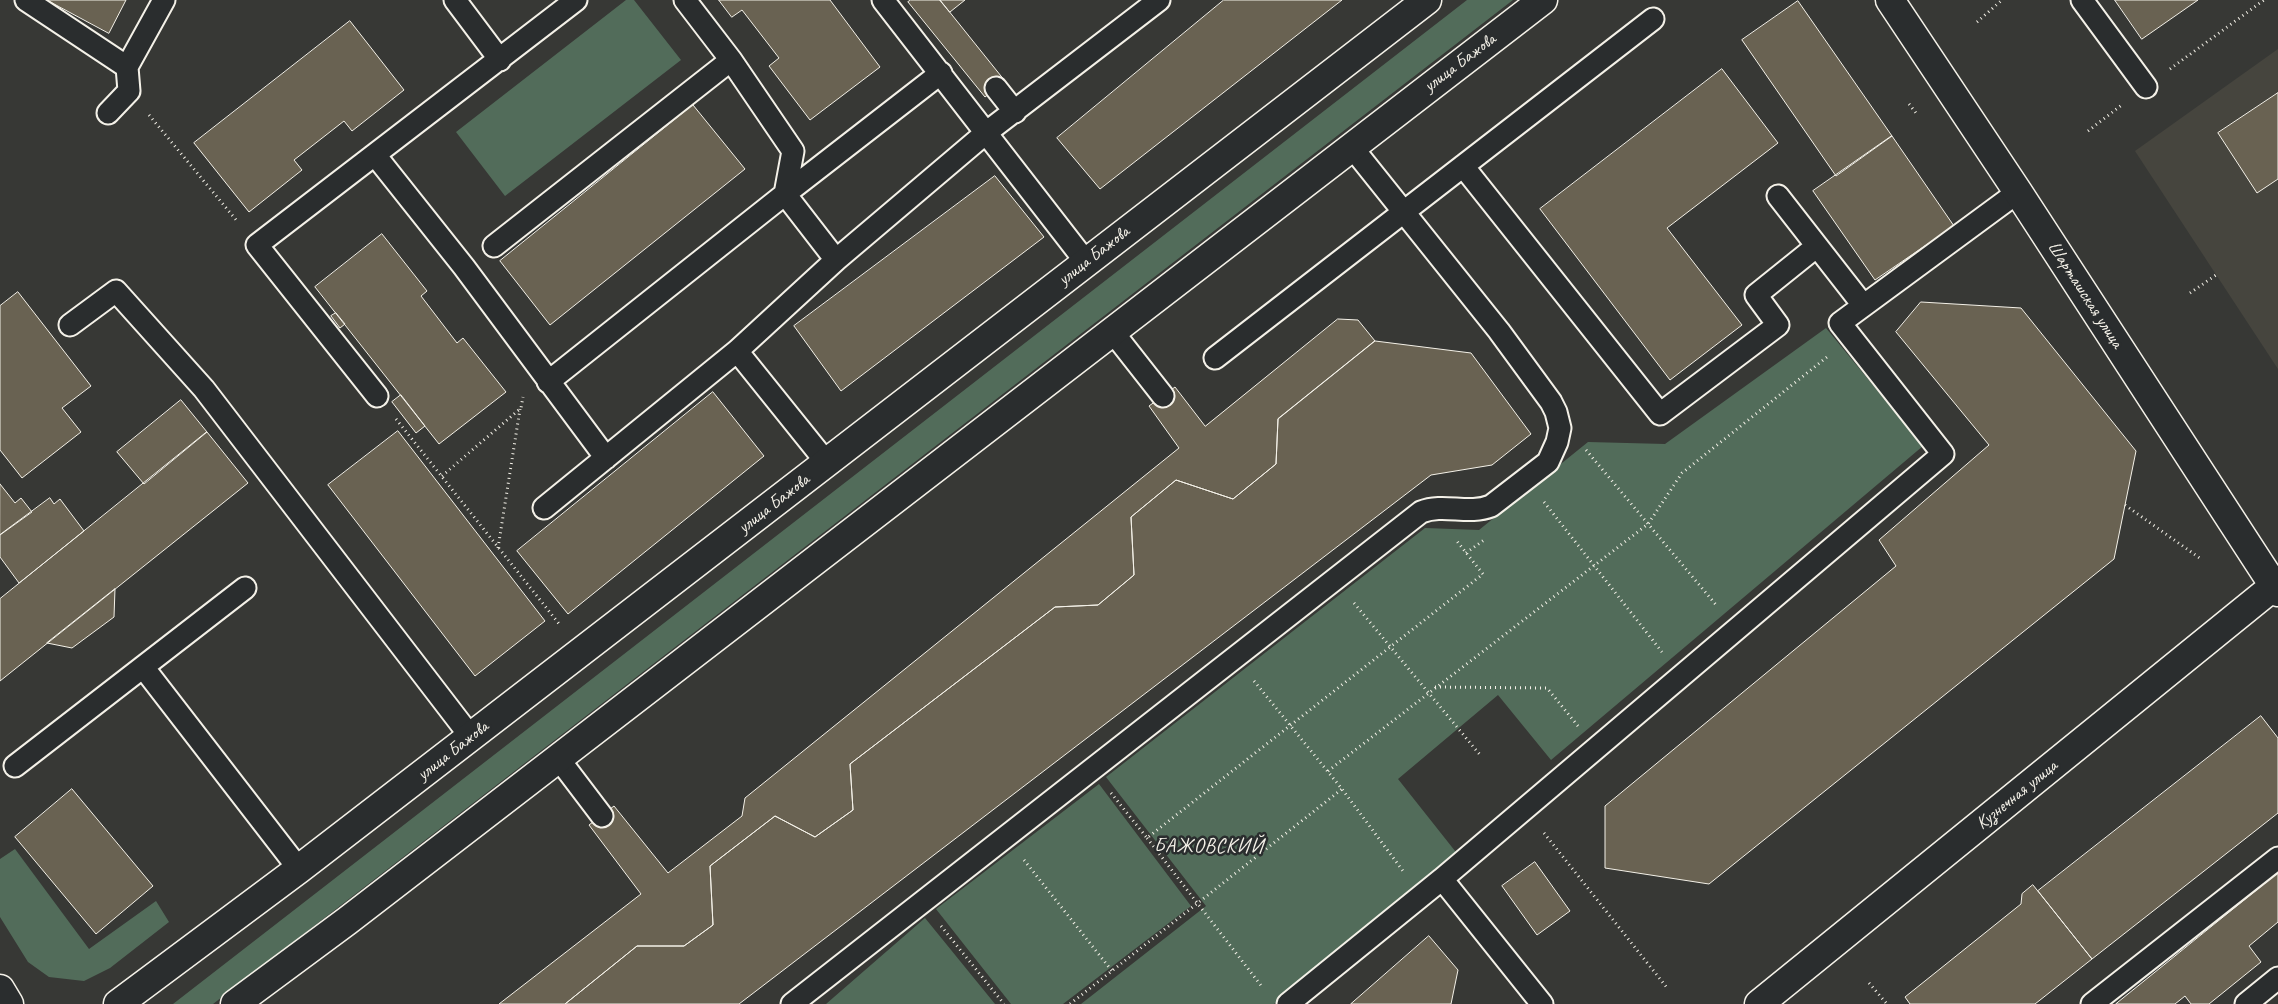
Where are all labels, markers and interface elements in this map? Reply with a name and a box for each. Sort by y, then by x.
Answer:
street label: улица Бажова [1420,29,1500,97]
street label: улица Бажова [1054,221,1134,291]
street label: Шарташская улица [2042,238,2128,352]
street label: улица Бажова [734,469,814,539]
street label: улица Бажова [413,716,493,786]
street label: Кузнечная улица [1972,756,2062,834]
district label: БАЖОВСКИЙ [1153,835,1265,859]

